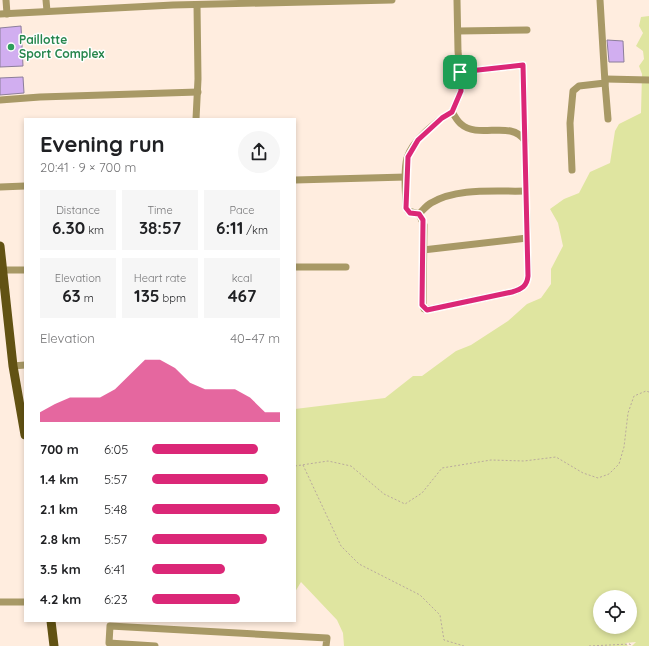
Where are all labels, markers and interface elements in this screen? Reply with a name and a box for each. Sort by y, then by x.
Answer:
place label: Paillotte Sport Complex [19,32,104,61]
marker: Paillotte Sport Complex [6,42,16,52]
pin [443,55,477,89]
icon: arrive [449,61,471,83]
text: Evening run [40,130,165,158]
button: share [238,131,280,173]
text: 20:41 · 9 × 700 m [40,159,136,175]
text: Distance [56,203,100,217]
text: Time [147,203,173,217]
text: Pace [229,203,255,217]
text: 6.30 [52,217,85,238]
text: 38:57 [139,217,181,238]
text: 6:11 [216,217,243,238]
text: km [85,223,104,237]
text: /km [243,223,268,237]
text: Elevation [55,271,101,285]
text: Heart rate [134,271,186,285]
text: kcal [232,271,252,285]
text: 63 [62,285,81,306]
text: 135 [134,285,160,306]
text: 467 [228,285,256,306]
text: m [81,291,94,305]
text: bpm [160,291,186,305]
text: Elevation [40,330,95,346]
text: 40–47 m [230,330,280,346]
text: 700 m [40,441,79,457]
text: 6:05 [104,441,128,457]
text: 1.4 km [40,471,79,487]
text: 5:57 [104,471,127,487]
text: 2.1 km [40,501,78,517]
text: 5:48 [104,501,127,517]
text: 2.8 km [40,531,81,547]
text: 5:57 [104,531,127,547]
text: 3.5 km [40,561,81,577]
text: 6:41 [104,561,125,577]
map controls [593,590,637,634]
button: locate [593,590,637,634]
text: 4.2 km [40,591,81,607]
text: 6:23 [104,591,127,607]

